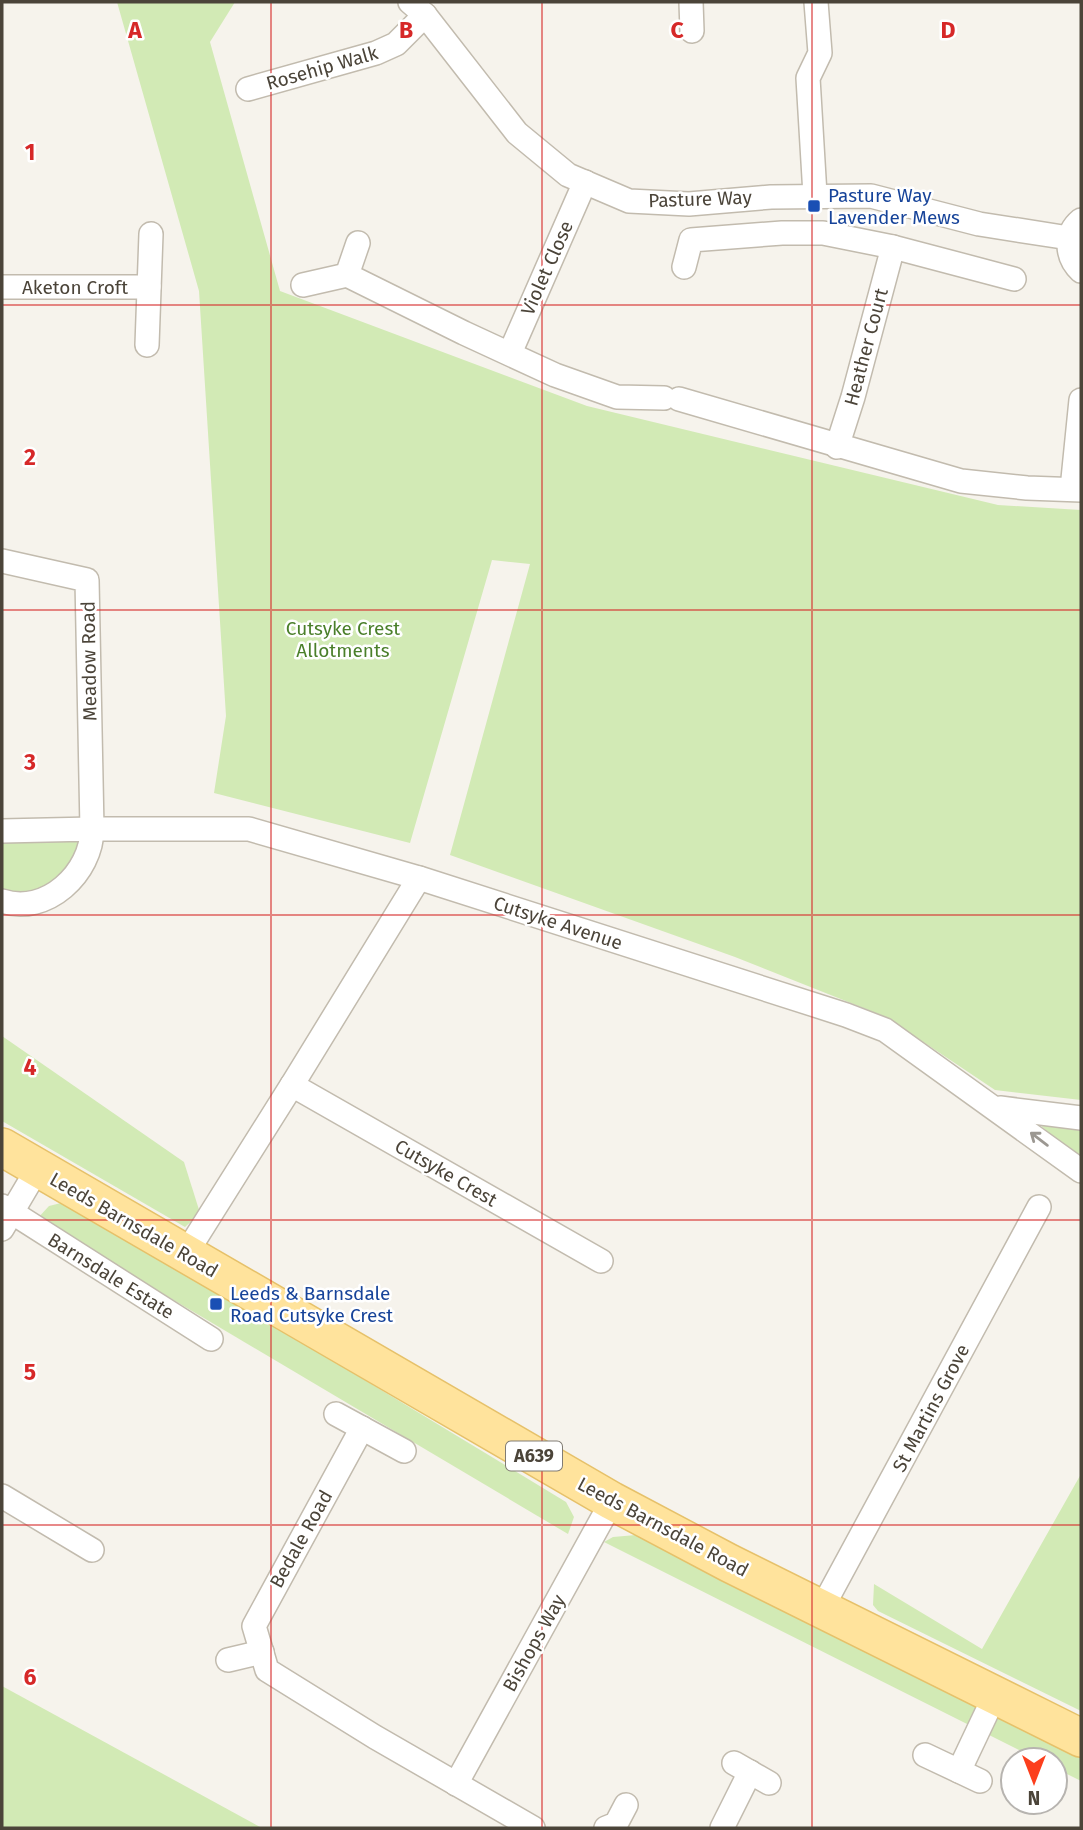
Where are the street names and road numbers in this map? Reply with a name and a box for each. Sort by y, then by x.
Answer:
street label: Rosehip Walk [264,41,381,95]
street label: Pasture Way [648,186,753,212]
street label: Violet Close [516,217,578,319]
street label: Aketon Croft [22,276,128,299]
street label: Heather Court [839,286,893,408]
street label: Meadow Road [76,601,102,721]
street label: Cutsyke Avenue [491,891,625,955]
street label: Cutsyke Crest [391,1134,501,1212]
street label: Leeds Barnsdale Road [46,1167,222,1283]
street label: Barnsdale Estate [44,1228,178,1324]
street label: St Martins Grove [888,1340,974,1476]
road number: A639 [506,1442,562,1470]
street label: Leeds Barnsdale Road [574,1472,752,1582]
street label: Bedale Road [265,1486,337,1592]
street label: Bishops Way [498,1590,570,1696]

